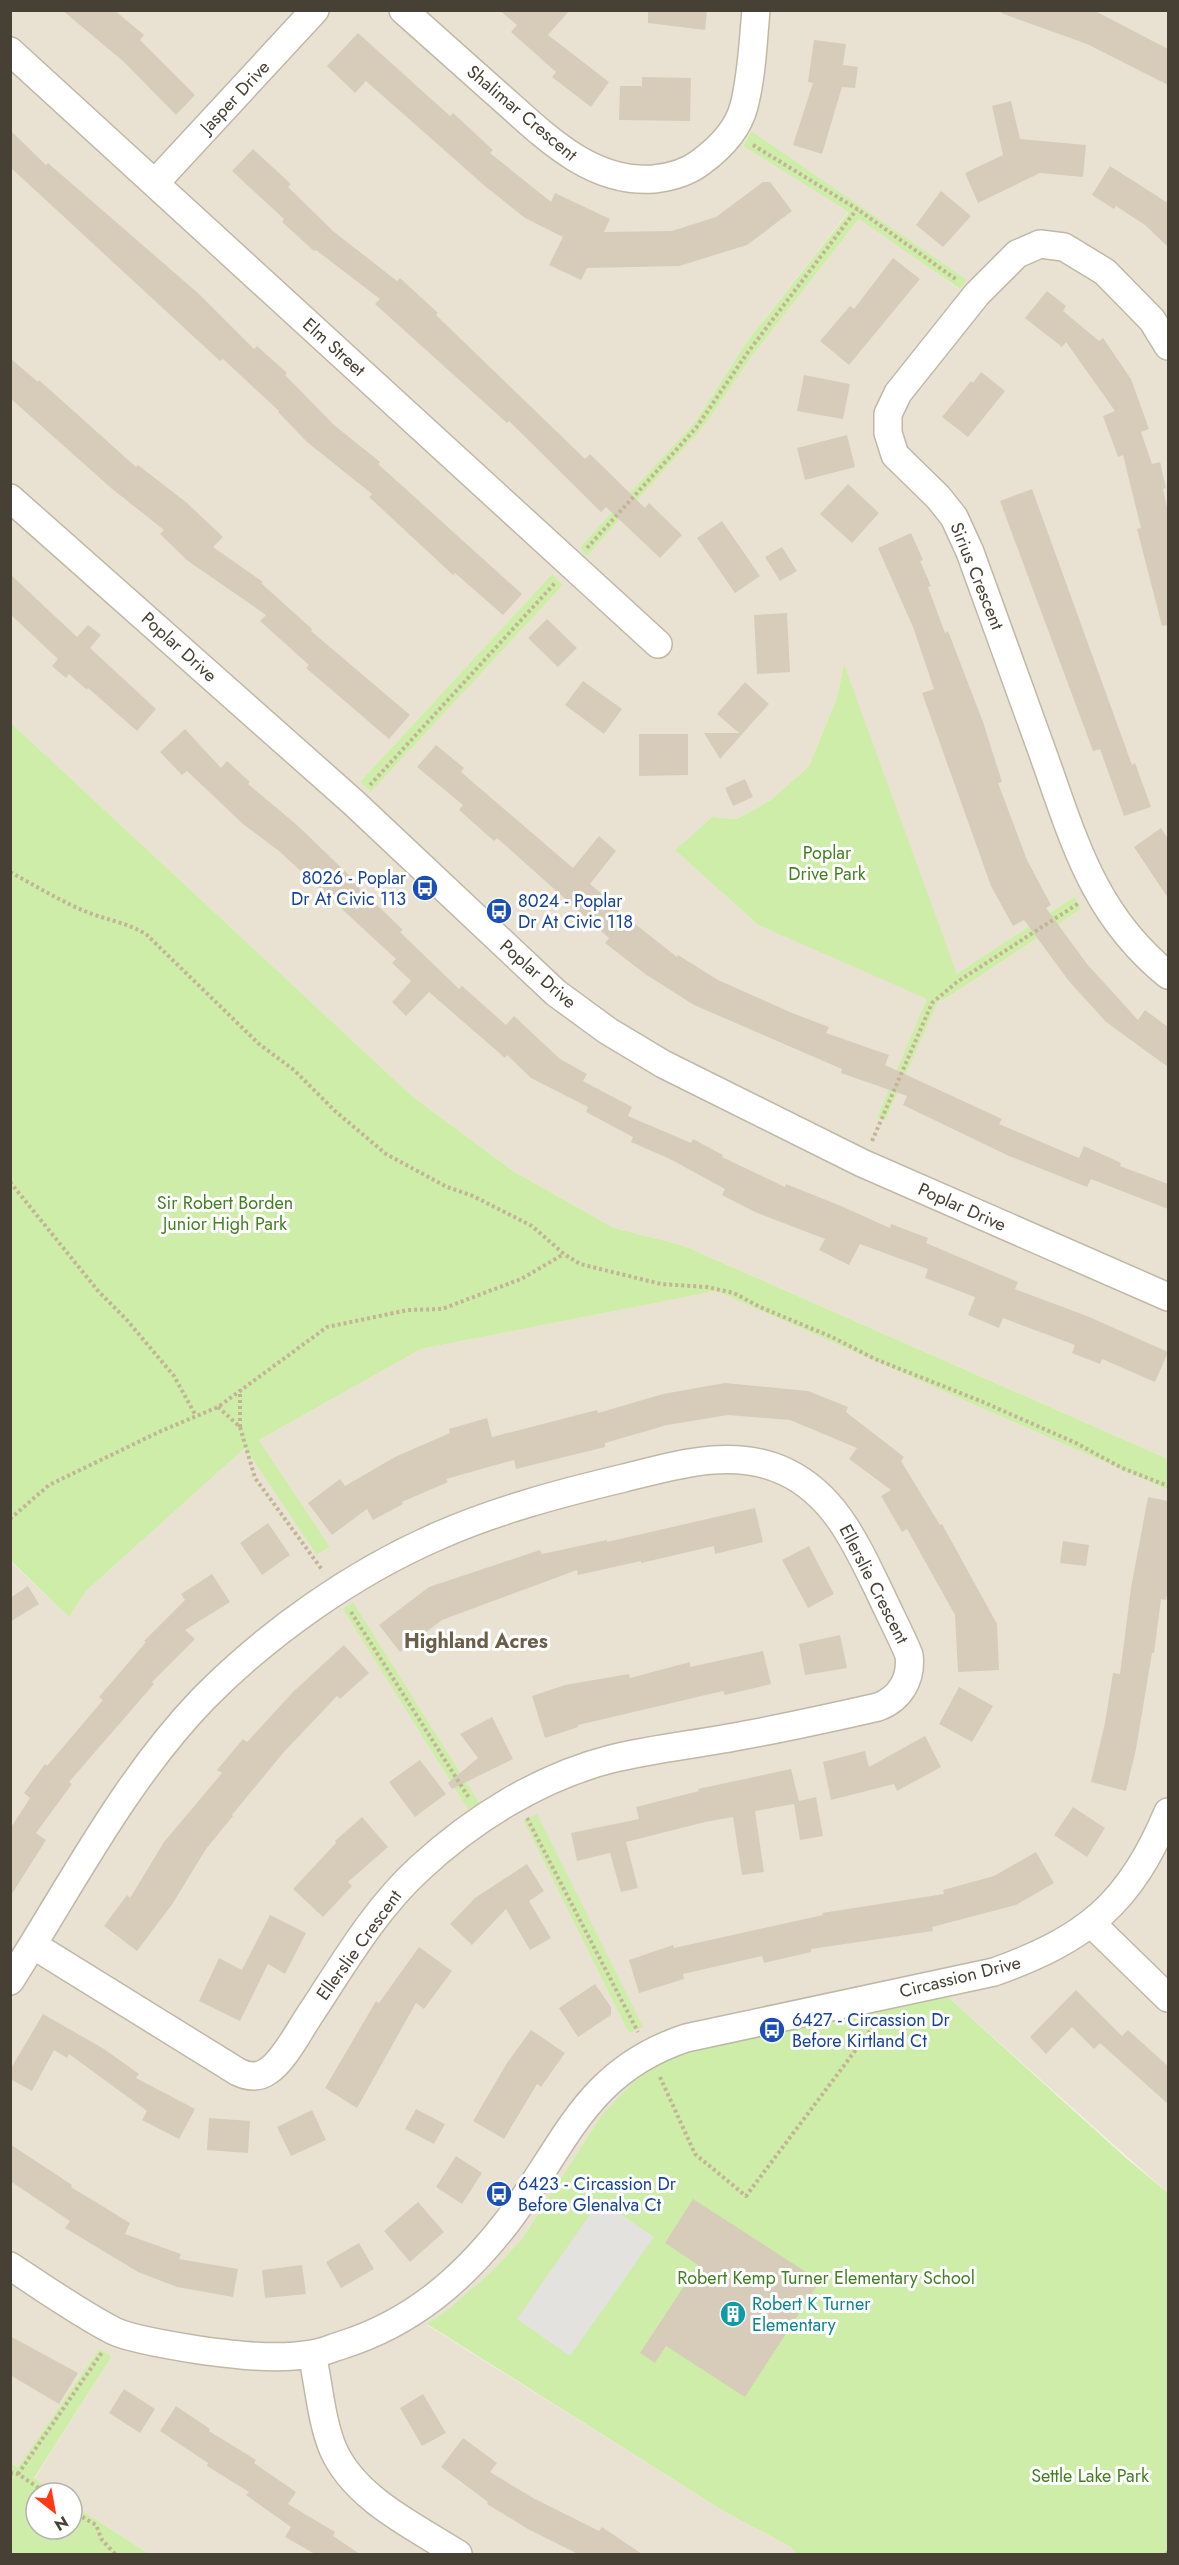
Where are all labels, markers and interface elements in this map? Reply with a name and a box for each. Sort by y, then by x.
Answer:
street label: Jasper Drive [193,55,276,141]
street label: Shalimar Crescent [461,59,584,168]
street label: Elm Street [297,312,372,383]
street label: Sirius Crescent [944,518,1011,634]
street label: Poplar Drive [135,606,223,688]
park label: Poplar Drive Park [788,840,866,887]
place label: 8026 - Poplar Dr At Civic 113 [291,865,407,912]
bus stop icon: 8026 - Poplar Dr At Civic 113 [410,873,440,903]
place label: 8024 - Poplar Dr At Civic 118 [518,888,633,935]
bus stop icon: 8024 - Poplar Dr At Civic 118 [484,896,514,926]
street label: Poplar Drive [494,933,582,1015]
street label: Poplar Drive [914,1176,1010,1238]
park label: Sir Robert Borden Junior High Park [157,1190,293,1237]
street label: Ellerslie Crescent [833,1520,916,1649]
district label: Highland Acres [404,1627,548,1656]
street label: Ellerslie Crescent [310,1884,408,2006]
street label: Circassion Drive [897,1949,1023,2005]
place label: 6427 - Circassion Dr Before Kirtland Ct [792,2007,950,2054]
bus stop icon: 6427 - Circassion Dr Before Kirtland Ct [757,2015,787,2045]
place label: 6423 - Circassion Dr Before Glenalva Ct [518,2171,677,2218]
bus stop icon: 6423 - Circassion Dr Before Glenalva Ct [484,2179,514,2209]
park label: Robert Kemp Turner Elementary School [677,2265,975,2291]
place label: Robert K Turner Elementary [752,2291,871,2338]
building icon: Robert K Turner Elementary [718,2299,748,2329]
park label: Settle Lake Park [1031,2463,1149,2489]
north arrow [24,2481,84,2541]
text: N [50,2510,73,2537]

